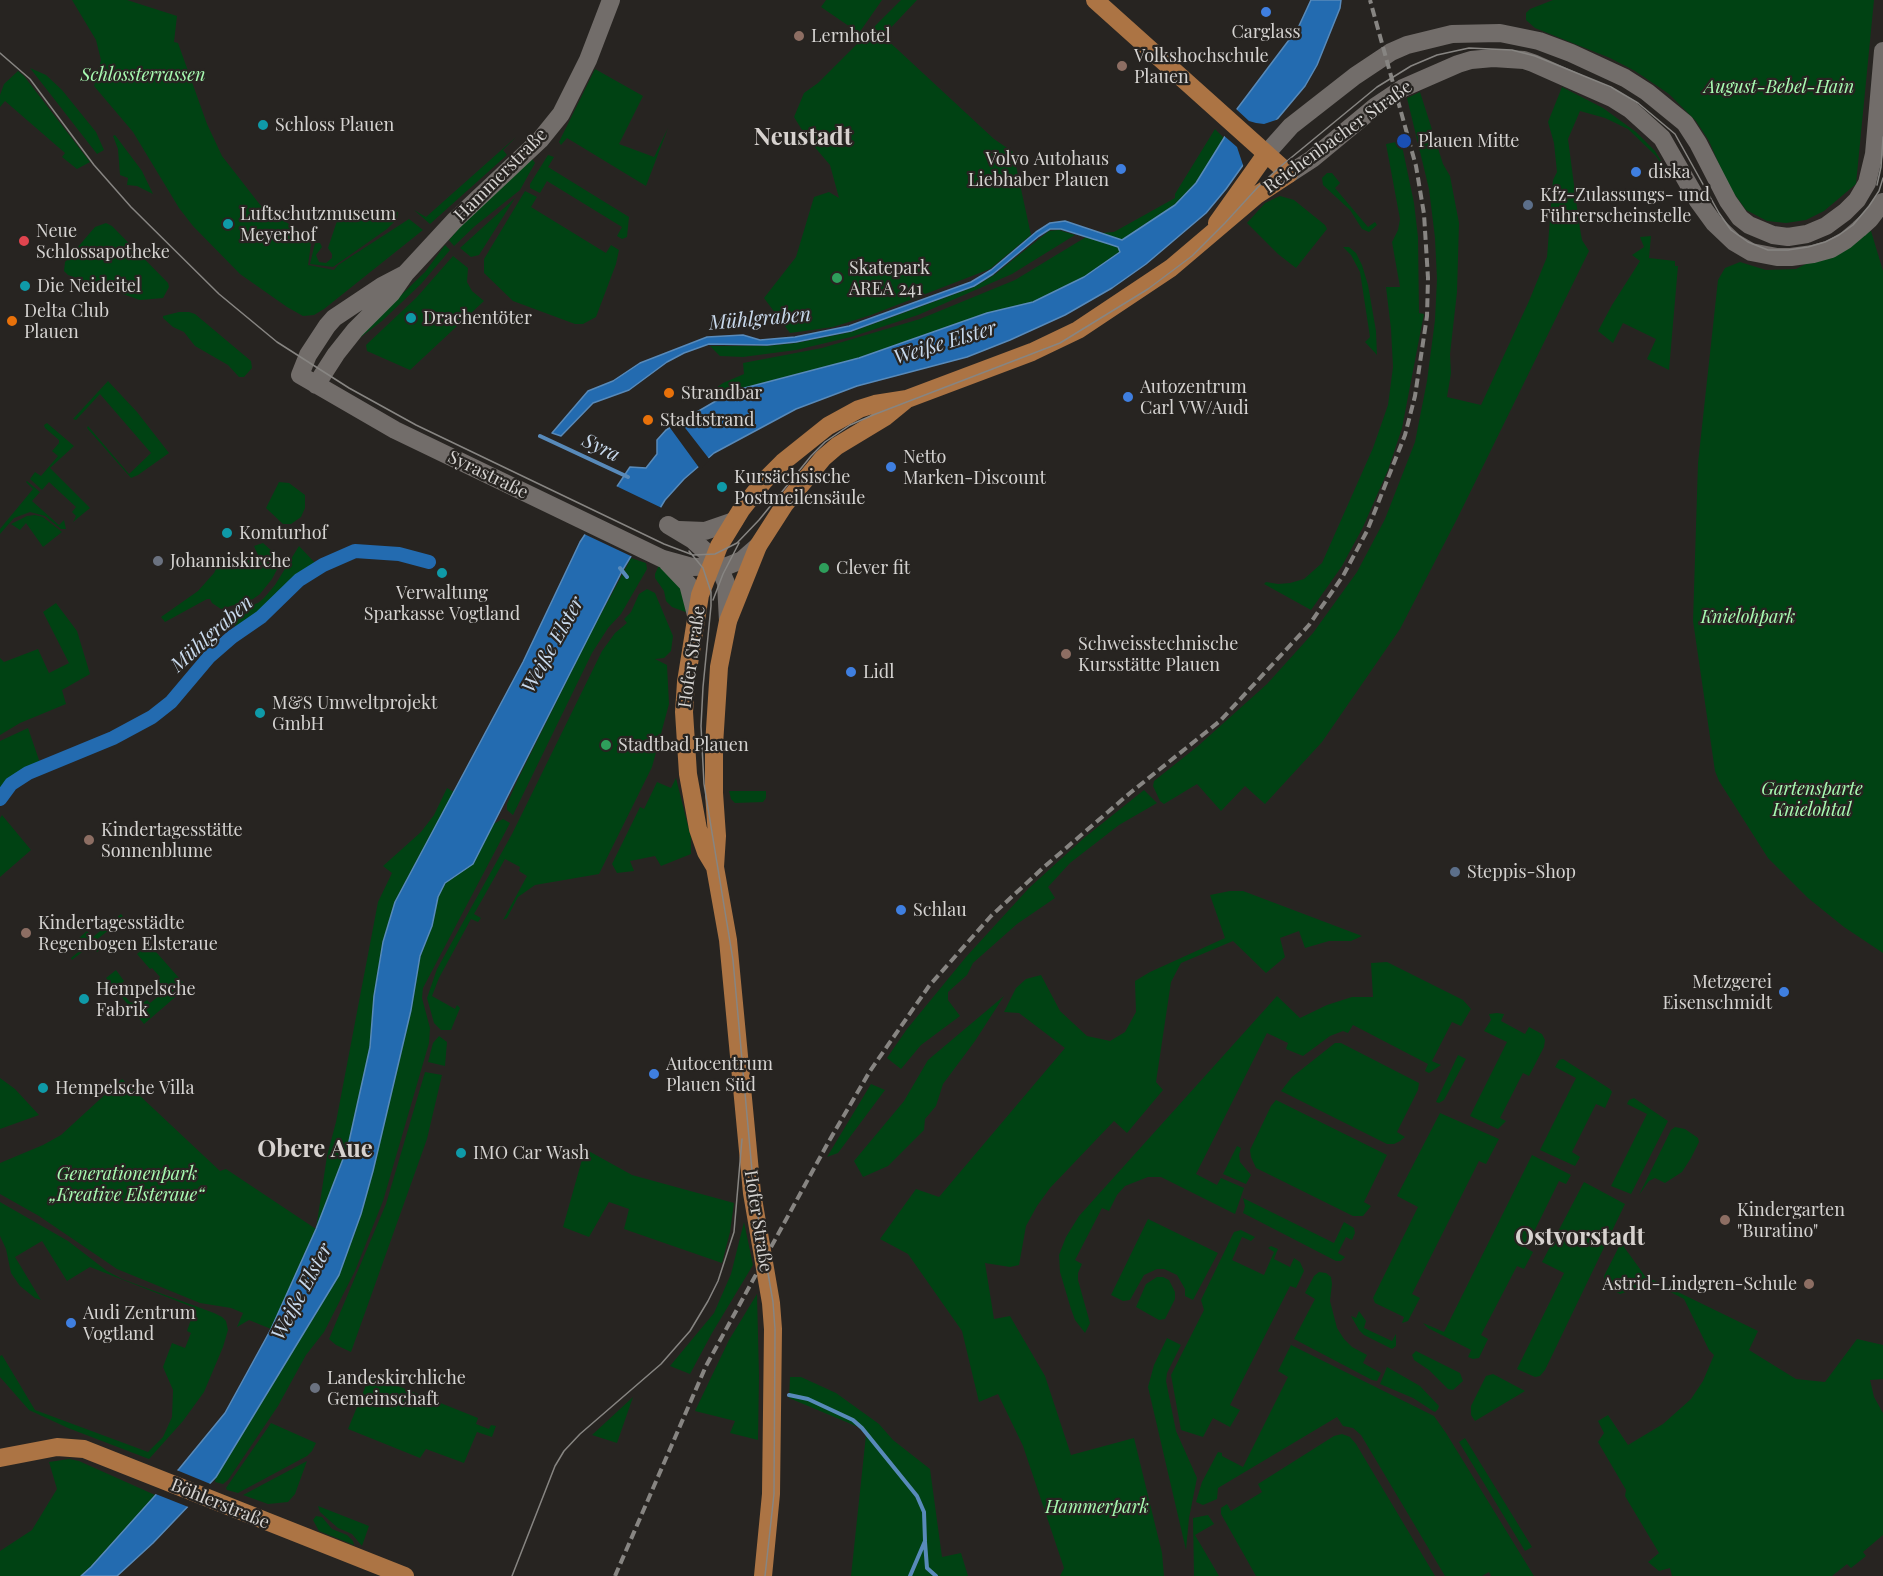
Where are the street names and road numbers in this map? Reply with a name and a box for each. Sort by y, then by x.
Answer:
street label: Reichenbacher Straße [1260,76,1416,198]
street label: Hammerstraße [450,124,552,226]
street label: Syrastraße [444,446,532,504]
street label: Hofer Straße [674,604,710,710]
street label: Hofer Straße [739,1168,777,1274]
street label: Böhlerstraße [167,1474,273,1534]

